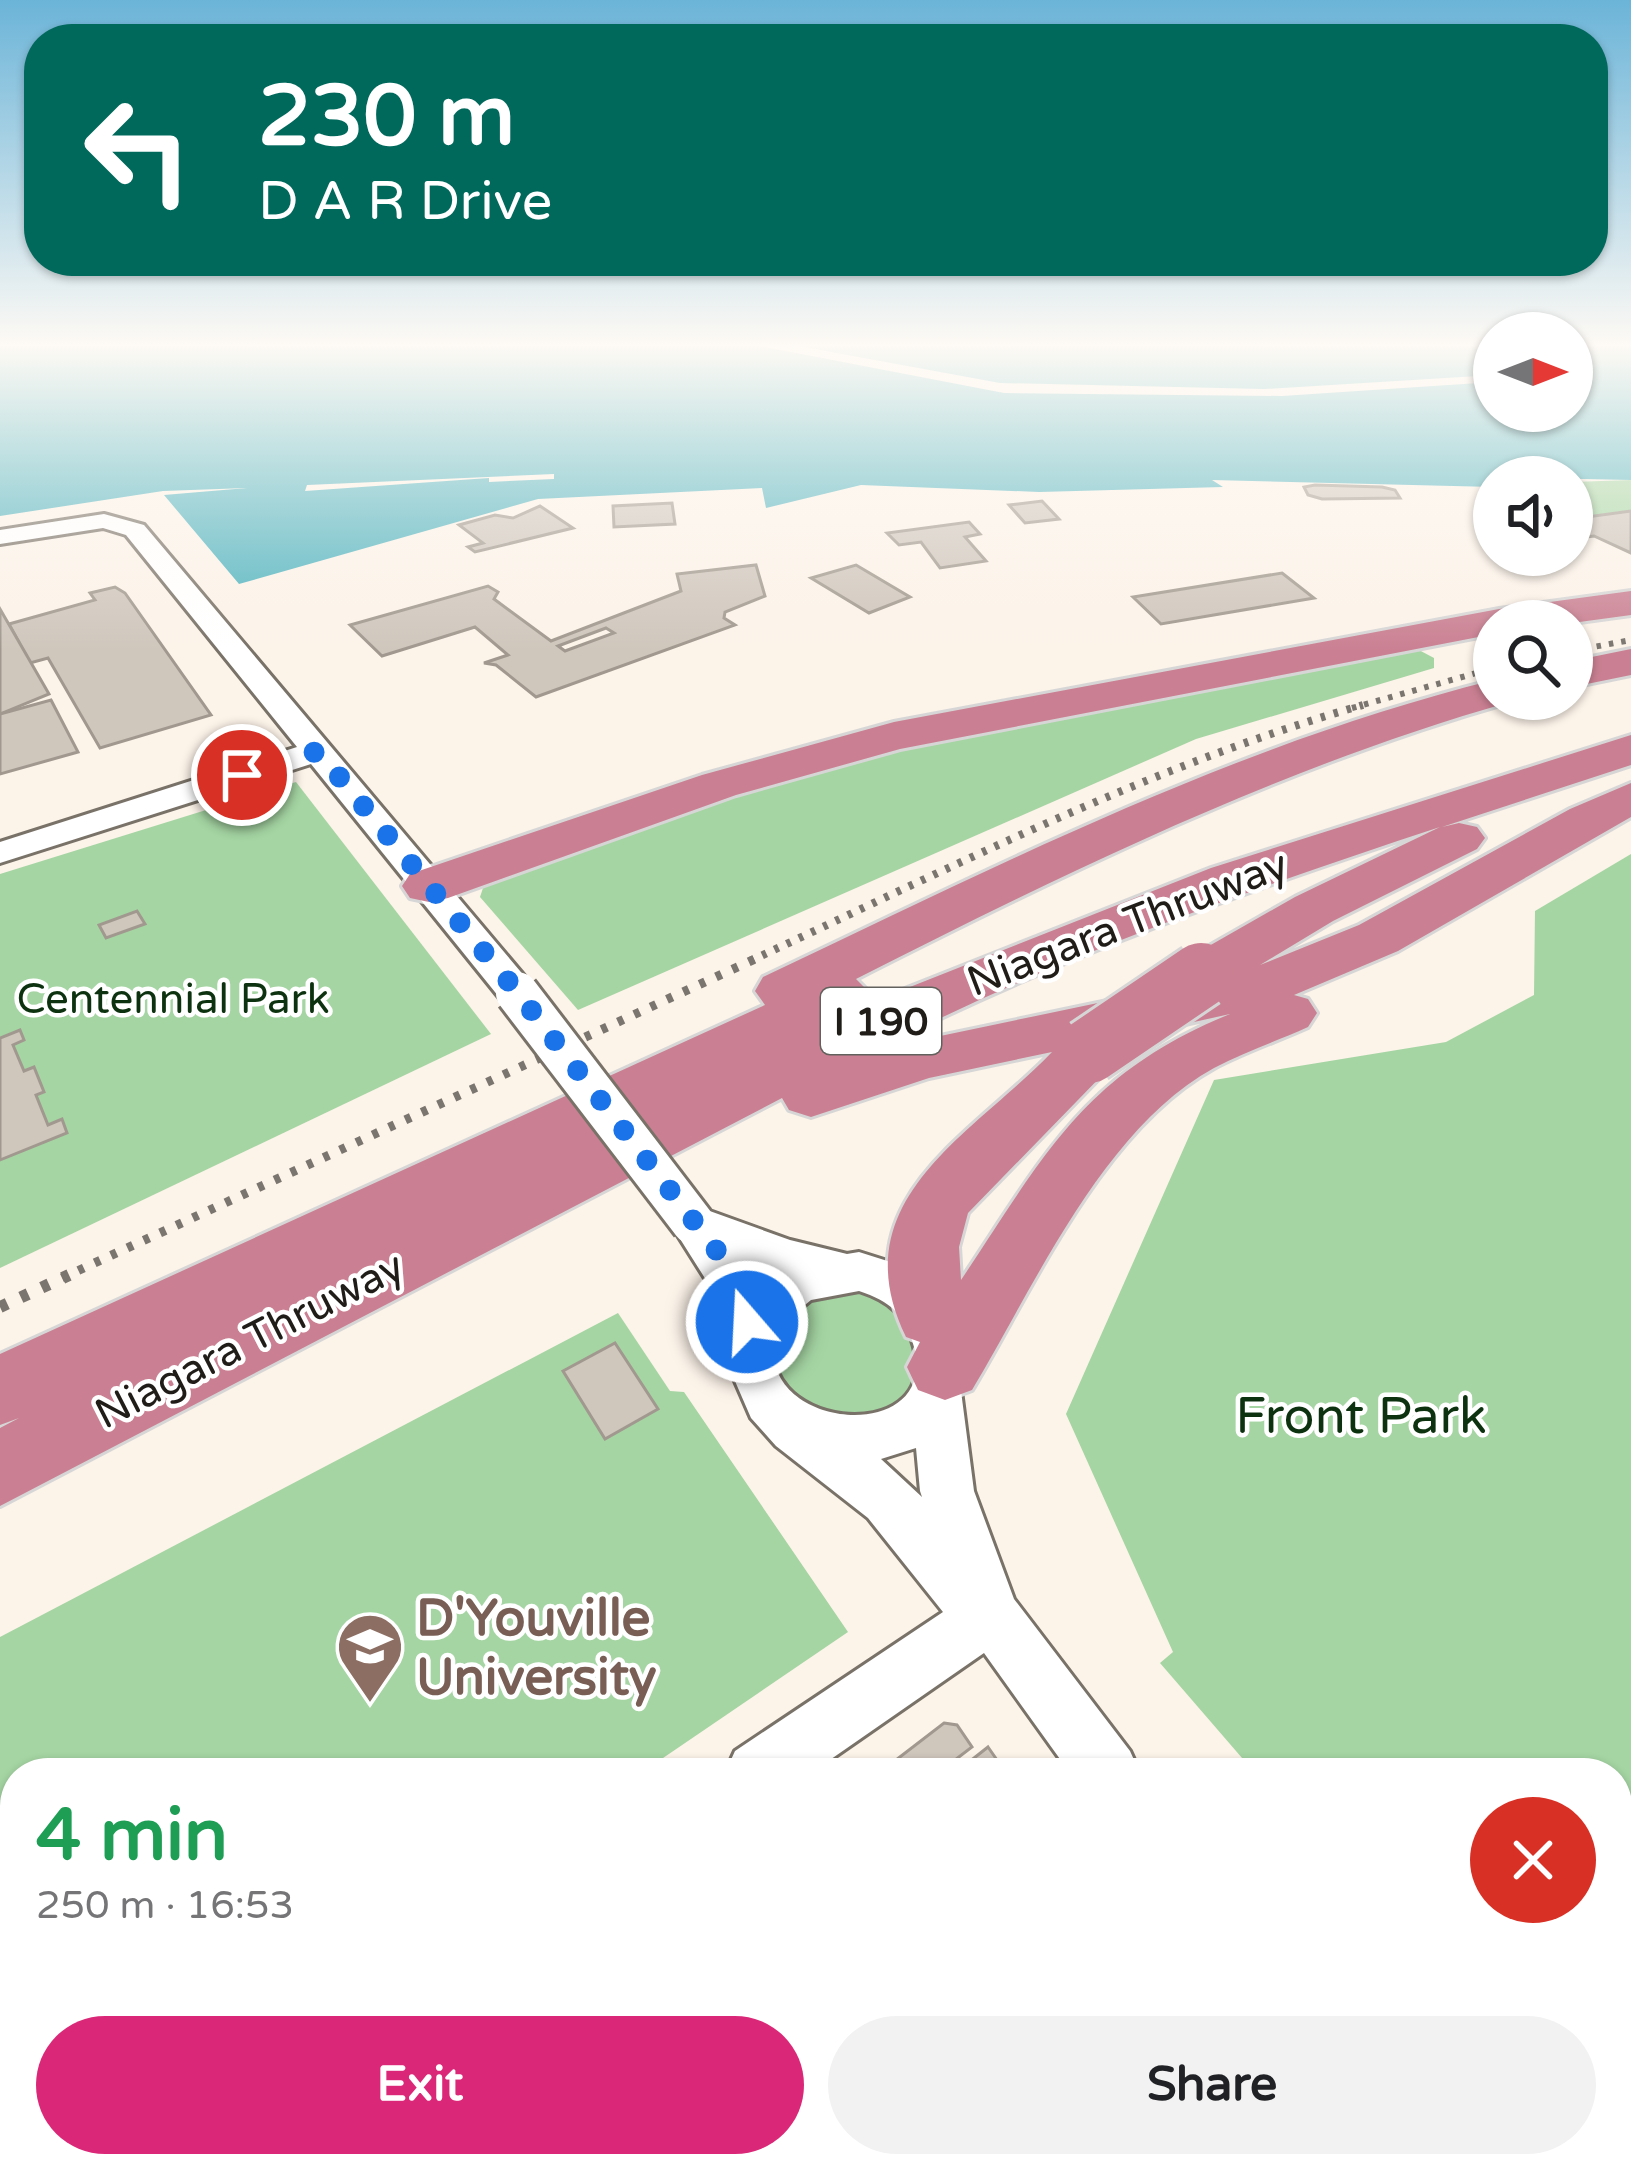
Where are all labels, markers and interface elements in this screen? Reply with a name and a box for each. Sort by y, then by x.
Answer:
text: 230 m [258,67,515,168]
icon: left [60,72,216,228]
text: D A R Drive [258,169,552,234]
north arrow [1473,312,1593,432]
map controls [1473,312,1593,720]
button: sound [1473,456,1593,576]
button: search [1473,600,1593,720]
pin [191,724,293,826]
icon: arrive [209,742,275,808]
street label: Niagara Thruway [960,839,1295,1008]
park label: Centennial Park [16,974,330,1025]
road number: I 190 [821,988,941,1054]
street label: Niagara Thruway [87,1241,412,1440]
position arrow [684,1259,810,1385]
park label: Front Park [1235,1386,1487,1448]
place label: D'Youville University [416,1588,656,1709]
school or university icon: D'Youville University [335,1611,405,1705]
text: 4 min [36,1793,228,1880]
button: close [1470,1797,1596,1923]
text: 250 m · 16:53 [36,1882,294,1929]
button: Exit [36,2016,804,2154]
button: Share [828,2016,1596,2154]

